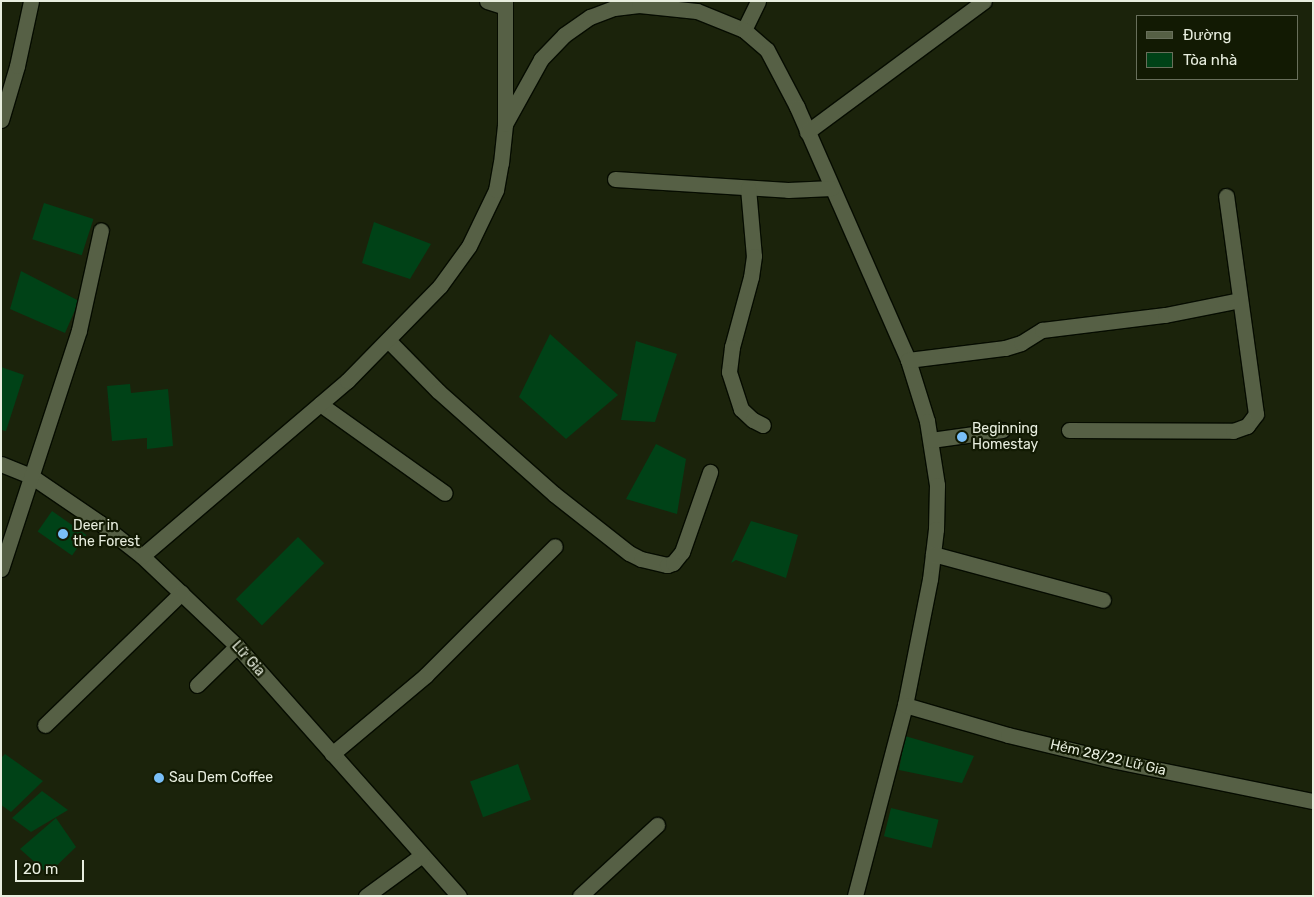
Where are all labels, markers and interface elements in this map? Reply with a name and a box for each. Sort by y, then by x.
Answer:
legend [1136,15,1299,80]
text: Đường [1183,26,1231,44]
text: Tòa nhà [1183,51,1237,69]
place label: Beginning Homestay [972,421,1038,454]
marker: Beginning Homestay [956,431,968,443]
place label: Deer in the Forest [73,518,140,550]
marker: Deer in the Forest [57,528,69,540]
street label: Lữ Gia [228,638,268,680]
street label: Hẻm 28/22 Lữ Gia [1048,736,1168,780]
place label: Sau Dem Coffee [169,770,273,786]
marker: Sau Dem Coffee [153,772,165,784]
scale bar [18,850,86,882]
text: 20 m [23,860,58,878]

